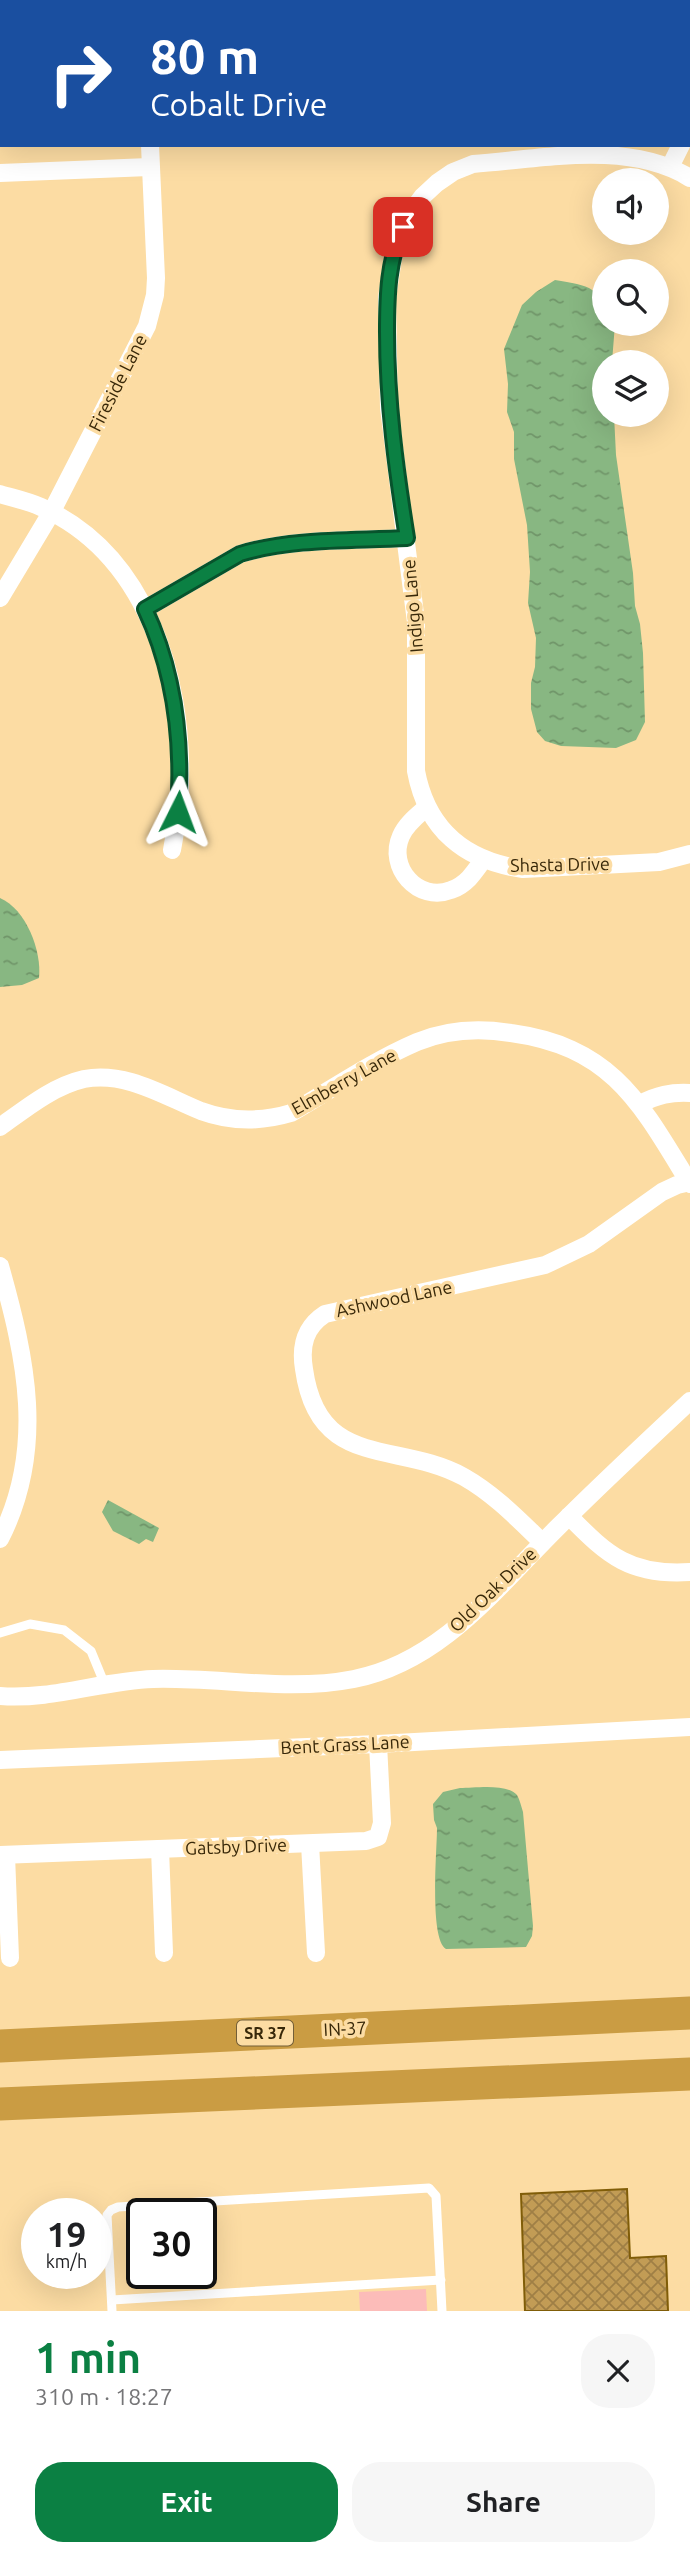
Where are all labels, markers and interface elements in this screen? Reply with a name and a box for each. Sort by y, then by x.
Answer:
icon: right [35,28,126,119]
text: 80 m [150,28,259,83]
text: Cobalt Drive [150,86,327,122]
map controls [592,168,669,427]
button: sound [592,168,669,245]
pin [373,197,433,257]
icon: arrive [384,208,422,246]
button: search [592,259,669,336]
street label: Fireside Lane [84,331,150,434]
button: layers [592,350,669,427]
street label: Indigo Lane [398,559,426,653]
position arrow [141,775,215,849]
street label: Shasta Drive [510,853,610,875]
street label: Elmberry Lane [288,1044,399,1118]
street label: Ashwood Lane [334,1276,454,1320]
street label: Old Oak Drive [445,1543,540,1635]
street label: Bent Grass Lane [280,1731,410,1757]
street label: Gatsby Drive [185,1834,287,1858]
street label: IN-37 [323,2017,367,2039]
road number: SR 37 [237,2021,293,2046]
speed limit sign: 30 [126,2198,217,2289]
text: 19 [47,2214,86,2254]
text: km/h [46,2251,87,2271]
text: 1 min [35,2334,141,2381]
button: close [581,2334,655,2408]
text: 310 m · 18:27 [35,2384,173,2409]
button: Exit [35,2462,338,2542]
button: Share [352,2462,655,2542]

